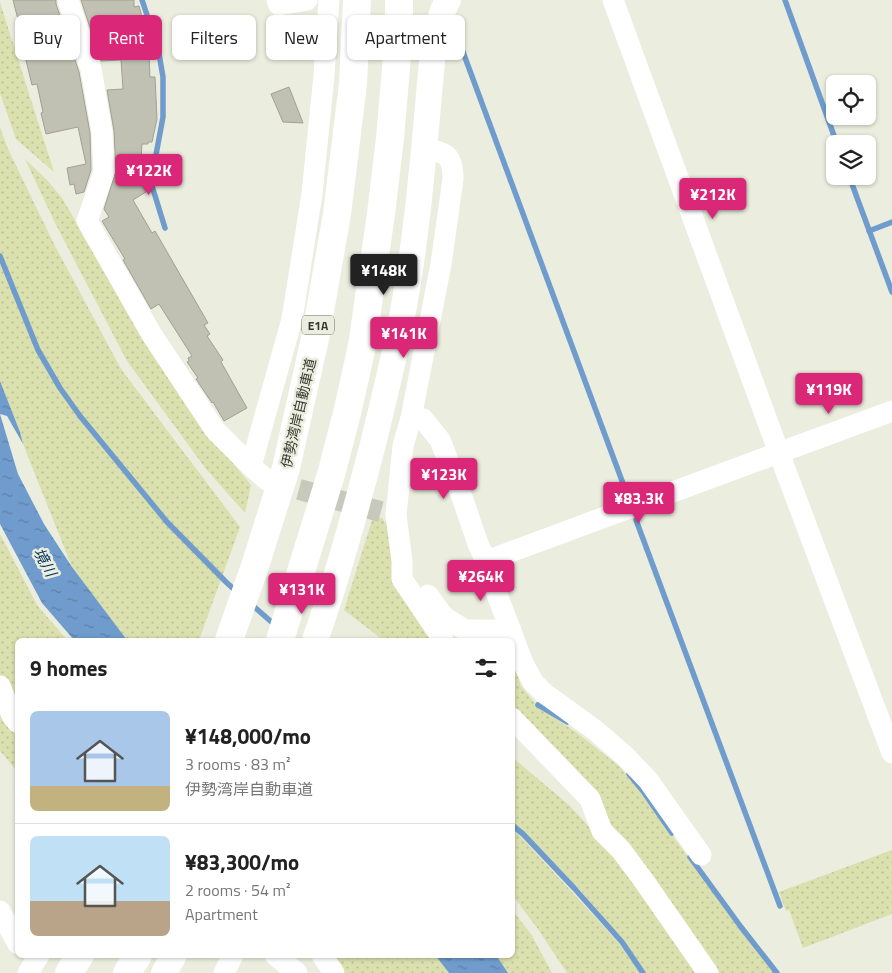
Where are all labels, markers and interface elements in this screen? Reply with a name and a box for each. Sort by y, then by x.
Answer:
chip: Buy [15,15,80,60]
chip: Rent [90,15,162,60]
chip: Filters [172,15,256,60]
chip: New [266,15,337,60]
chip: Apartment [347,15,465,60]
map controls [826,75,876,185]
button: locate [826,75,876,125]
button: layers [826,135,876,185]
pin: ¥122K [114,154,184,196]
text: ¥122K [126,158,172,182]
pin: ¥212K [678,178,748,220]
text: ¥212K [690,182,736,206]
pin: ¥148K [349,254,419,296]
text: ¥148K [361,258,407,282]
road number: E1A [302,316,334,334]
pin: ¥141K [369,316,439,359]
text: ¥141K [381,321,427,345]
street label: 伊勢湾岸自動車道 [275,356,321,470]
pin: ¥119K [794,372,864,415]
text: ¥119K [806,377,852,401]
pin: ¥123K [409,458,479,500]
text: ¥123K [421,462,467,486]
pin: ¥83.3K [598,482,680,524]
text: ¥83.3K [614,486,664,510]
water label: 境川 [28,543,63,582]
pin: ¥264K [446,560,516,602]
text: ¥264K [458,564,504,588]
pin: ¥131K [267,572,337,615]
text: ¥131K [279,577,325,601]
text: 9 homes [30,652,107,684]
icon: filters [472,654,500,682]
text: ¥148,000/mo [185,720,311,752]
icon: home [70,731,130,791]
text: 3 rooms · 83 m² [185,752,290,776]
text: 伊勢湾岸自動車道 [185,777,313,801]
text: ¥83,300/mo [185,846,299,878]
icon: home [70,856,130,916]
text: 2 rooms · 54 m² [185,878,290,902]
text: Apartment [185,902,258,926]

